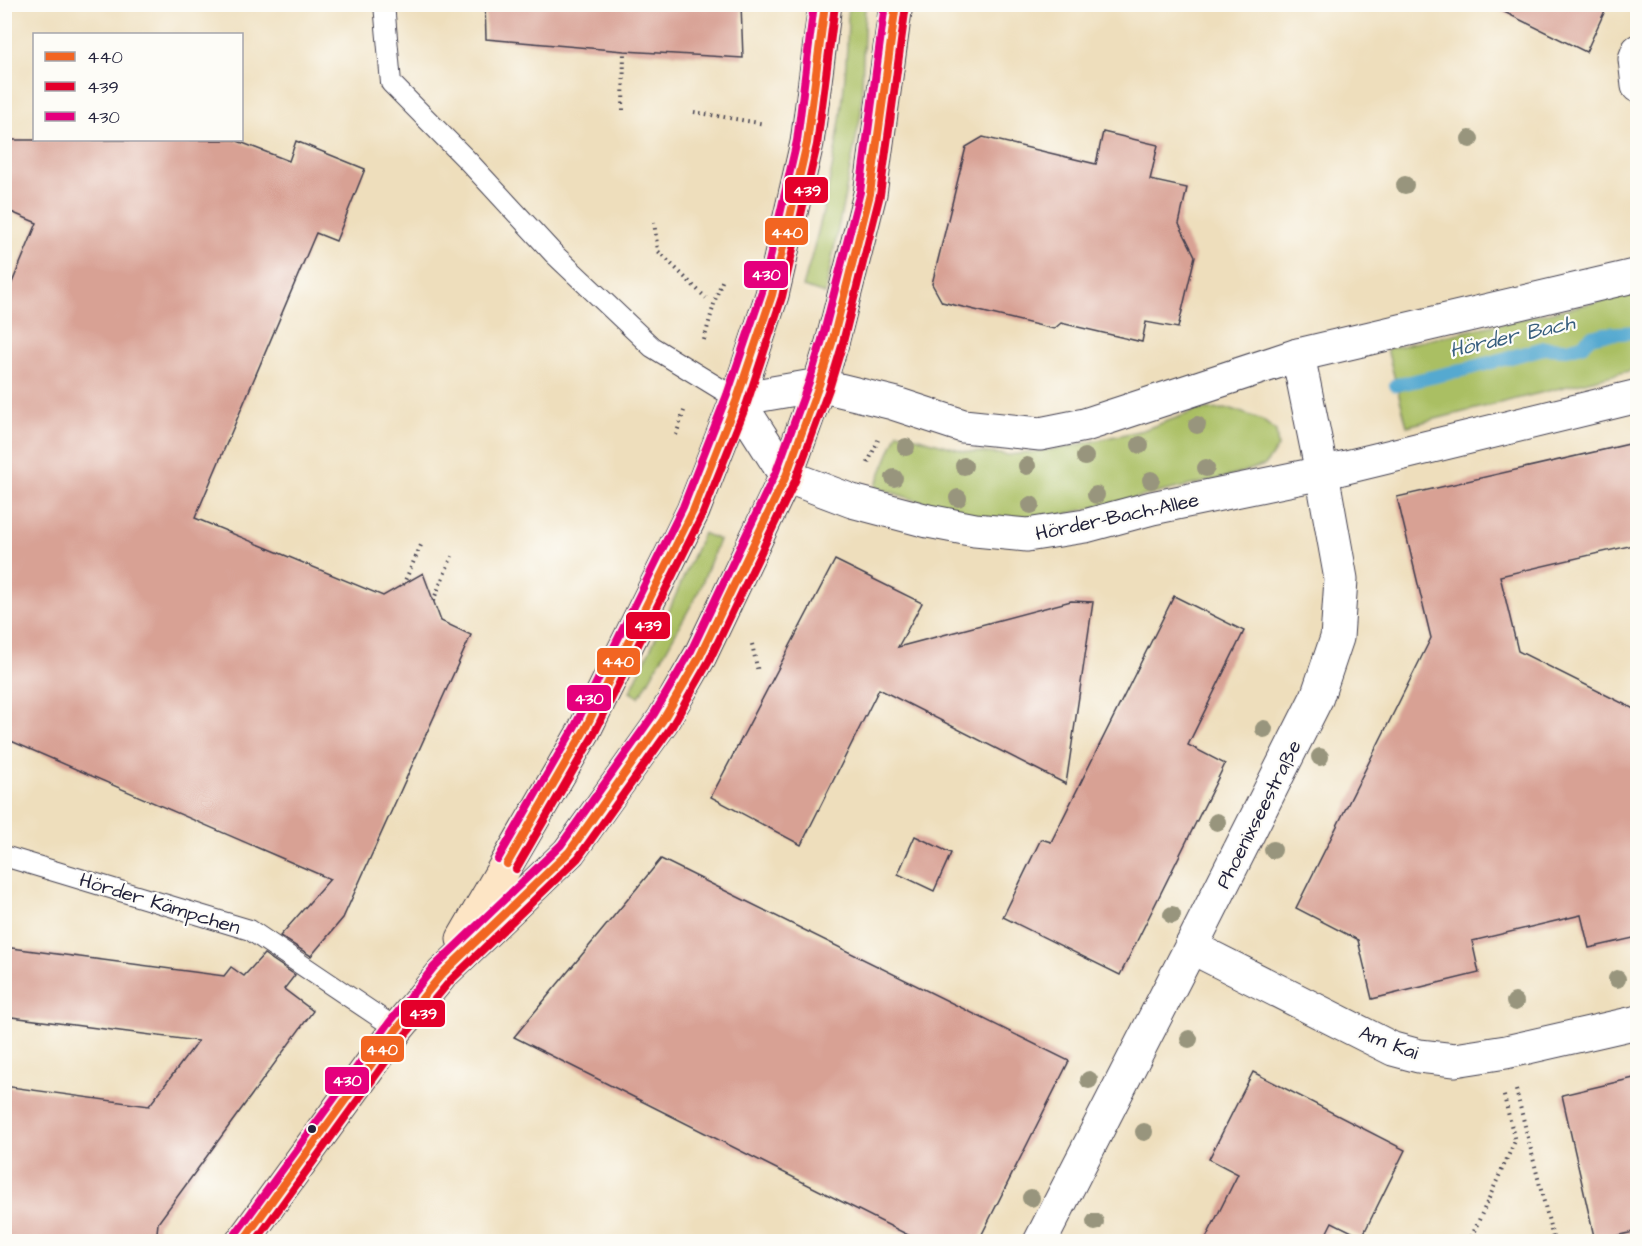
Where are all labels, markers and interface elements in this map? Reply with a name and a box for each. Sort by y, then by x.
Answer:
legend [33,33,243,141]
text: 440 [87,45,123,70]
text: 439 [87,75,119,100]
text: 430 [87,105,120,130]
line badge: 439 [784,176,829,204]
text: 439 [793,180,821,202]
line badge: 440 [764,217,809,246]
text: 440 [771,222,803,244]
line badge: 430 [743,260,789,289]
text: 430 [751,264,781,286]
water label: Hörder Bach [1447,308,1579,365]
street label: Hörder-Bach-Allee [1033,486,1202,548]
line badge: 439 [625,611,671,640]
text: 439 [634,615,662,637]
line badge: 440 [596,647,641,676]
text: 440 [602,651,634,673]
line badge: 430 [566,684,612,712]
text: 430 [574,688,604,710]
street label: Phoenixseestraße [1209,735,1308,894]
street label: Hörder Kämpchen [76,866,244,942]
line badge: 439 [400,999,446,1028]
text: 439 [409,1003,437,1025]
street label: Am Kai [1355,1019,1422,1067]
line badge: 440 [360,1035,405,1063]
text: 440 [366,1039,398,1061]
line badge: 430 [324,1066,370,1095]
text: 430 [332,1070,362,1092]
unlabelled marker [306,1123,318,1135]

